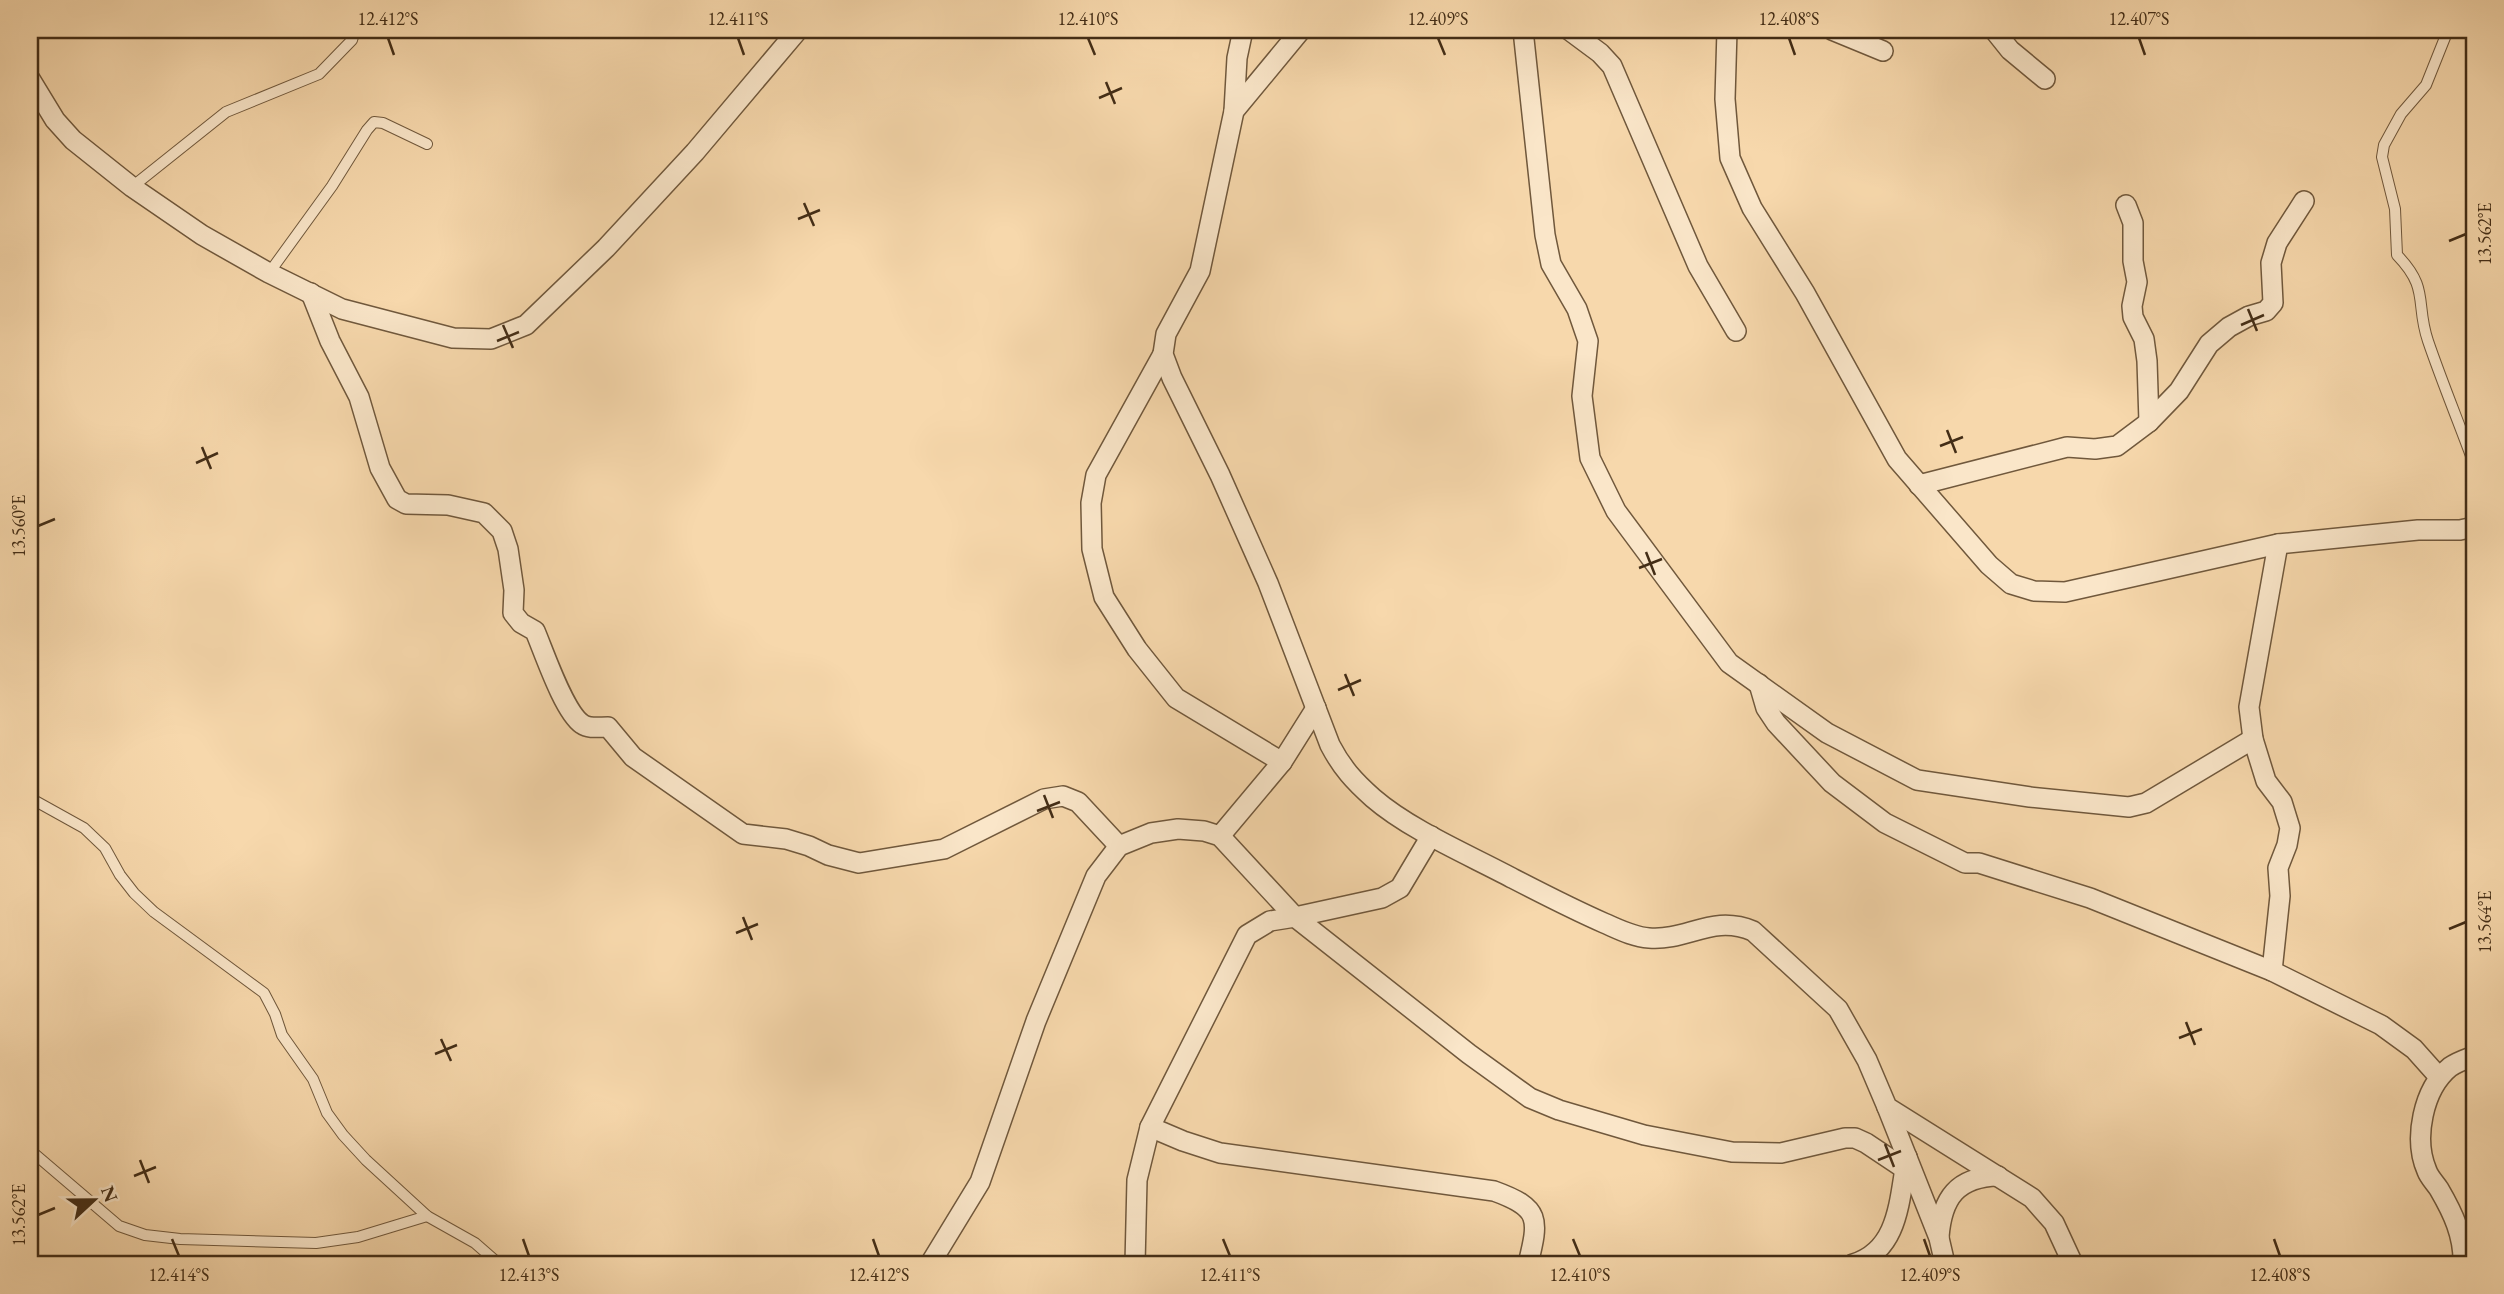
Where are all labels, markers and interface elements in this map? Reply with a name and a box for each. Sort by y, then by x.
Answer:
text: 12.412°S [358,7,418,30]
text: 12.411°S [708,7,768,30]
text: 12.410°S [1058,7,1118,30]
text: 12.409°S [1408,7,1468,30]
text: 12.408°S [1759,7,1819,30]
text: 12.407°S [2109,7,2169,30]
text: 13.562°E [2473,203,2496,265]
text: 13.560°E [7,495,30,557]
text: 13.564°E [2473,891,2496,953]
north arrow [60,1164,130,1234]
text: N [95,1182,124,1206]
text: 13.562°E [7,1184,30,1246]
text: 12.414°S [149,1263,209,1286]
text: 12.413°S [499,1263,559,1286]
text: 12.412°S [849,1263,909,1286]
text: 12.411°S [1200,1263,1260,1286]
text: 12.410°S [1550,1263,1610,1286]
text: 12.409°S [1900,1263,1960,1286]
text: 12.408°S [2250,1263,2310,1286]

